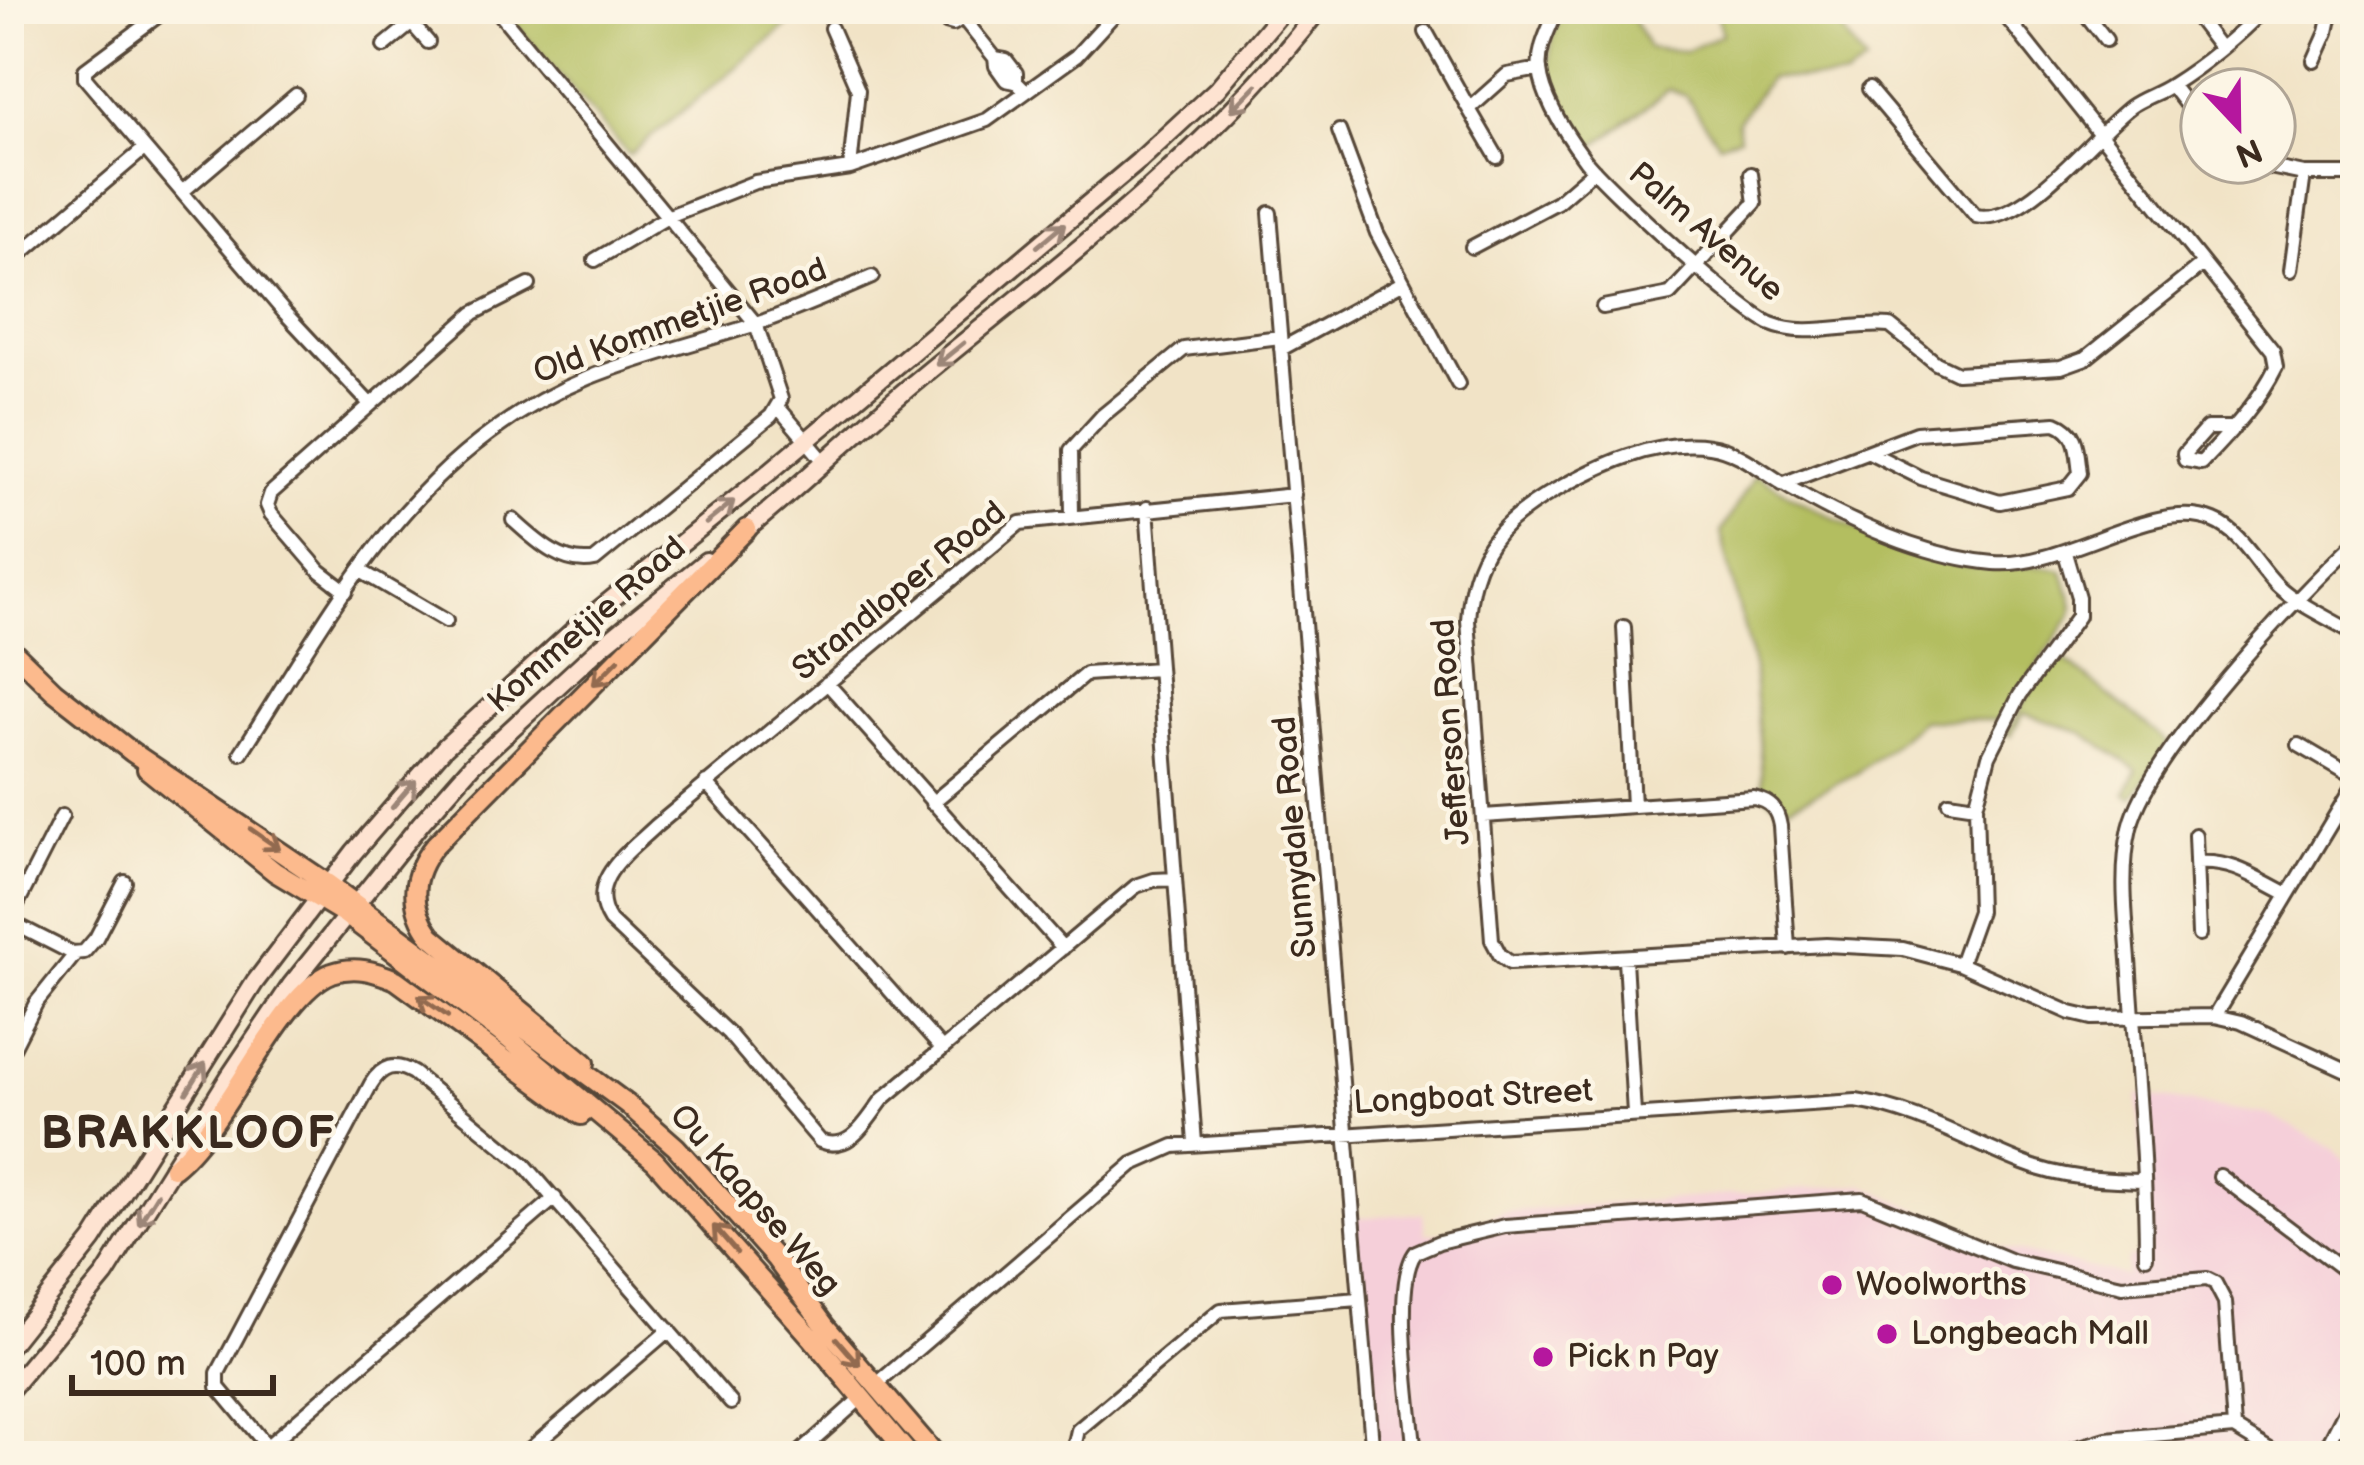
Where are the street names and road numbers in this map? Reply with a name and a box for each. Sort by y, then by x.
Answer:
street label: Palm Avenue [1620,154,1792,310]
street label: Old Kommetjie Road [528,249,832,393]
street label: Strandloper Road [784,493,1014,689]
street label: Kommetjie Road [480,528,694,722]
street label: Jefferson Road [1423,618,1479,846]
street label: Sunnydale Road [1265,714,1325,960]
street label: Longboat Street [1352,1071,1594,1123]
street label: Ou Kaapse Weg [661,1096,849,1304]

